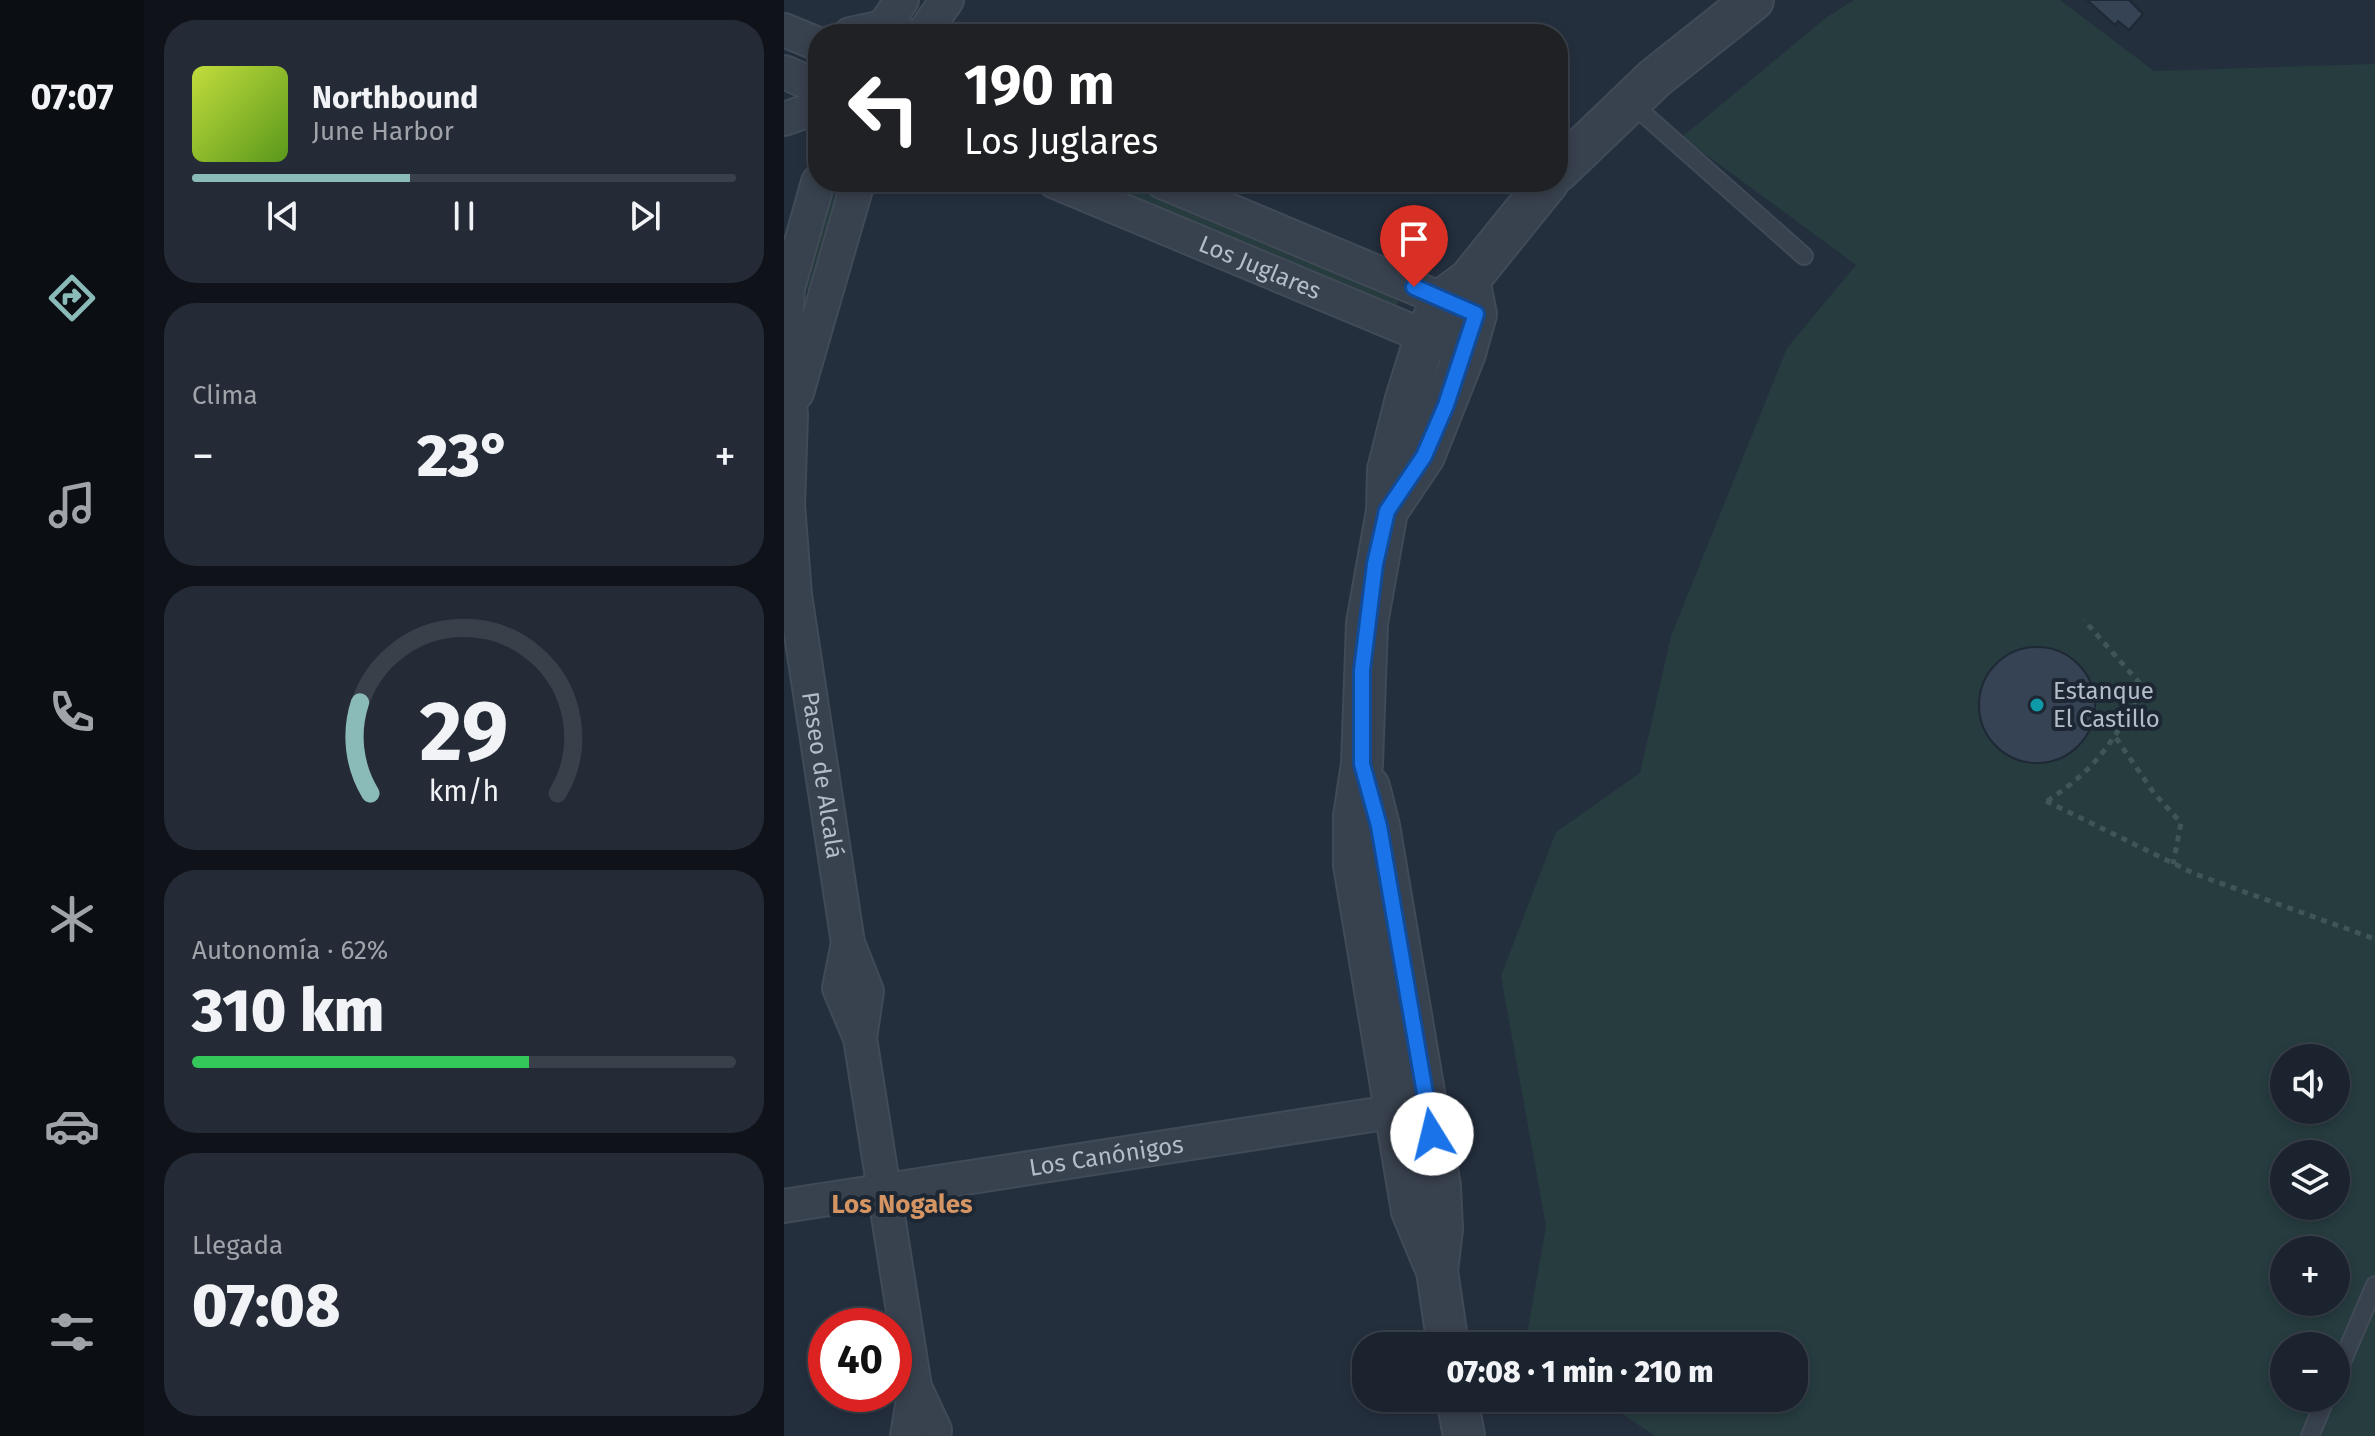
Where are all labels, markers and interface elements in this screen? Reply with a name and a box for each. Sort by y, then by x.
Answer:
text: 190 m [964,52,1115,119]
icon: left [832,56,936,160]
text: 07:07 [30,75,114,119]
text: Northbound [312,80,478,116]
text: June Harbor [312,116,454,147]
text: Los Juglares [964,120,1158,164]
icon: previous [261,194,305,238]
icon: pause [442,194,486,238]
icon: next [623,194,667,238]
pin [1380,205,1448,287]
icon: arrive [1392,217,1436,261]
street label: Los Juglares [1195,230,1325,305]
icon: directions [44,270,100,326]
text: Clima [192,380,258,411]
text: 23° [417,420,511,492]
text: − [192,430,214,483]
text: + [714,430,736,483]
icon: music [44,477,100,533]
place label: Estanque El Castillo [2053,677,2160,733]
text: 29 [420,682,508,782]
icon: phone [44,684,100,740]
street label: Paseo de Alcalá [796,690,849,861]
marker: Estanque El Castillo [2028,696,2046,714]
text: km/h [429,774,499,809]
icon: climate [44,891,100,947]
text: Autonomía · 62% [192,935,388,966]
text: 310 km [192,975,384,1047]
map controls [2270,1044,2350,1412]
button: sound [2270,1044,2350,1124]
position arrow [1390,1092,1474,1176]
icon: car [44,1098,100,1154]
street label: Los Canónigos [1027,1130,1185,1182]
button: layers [2270,1140,2350,1220]
district label: Los Nogales [831,1189,973,1220]
text: Llegada [192,1230,283,1261]
button: + [2270,1236,2350,1316]
text: 07:08 [192,1270,340,1342]
icon: filters [44,1304,100,1360]
speed limit sign: 40 [808,1308,912,1412]
button: − [2270,1332,2350,1412]
text: 07:08 · 1 min · 210 m [1446,1354,1714,1390]

